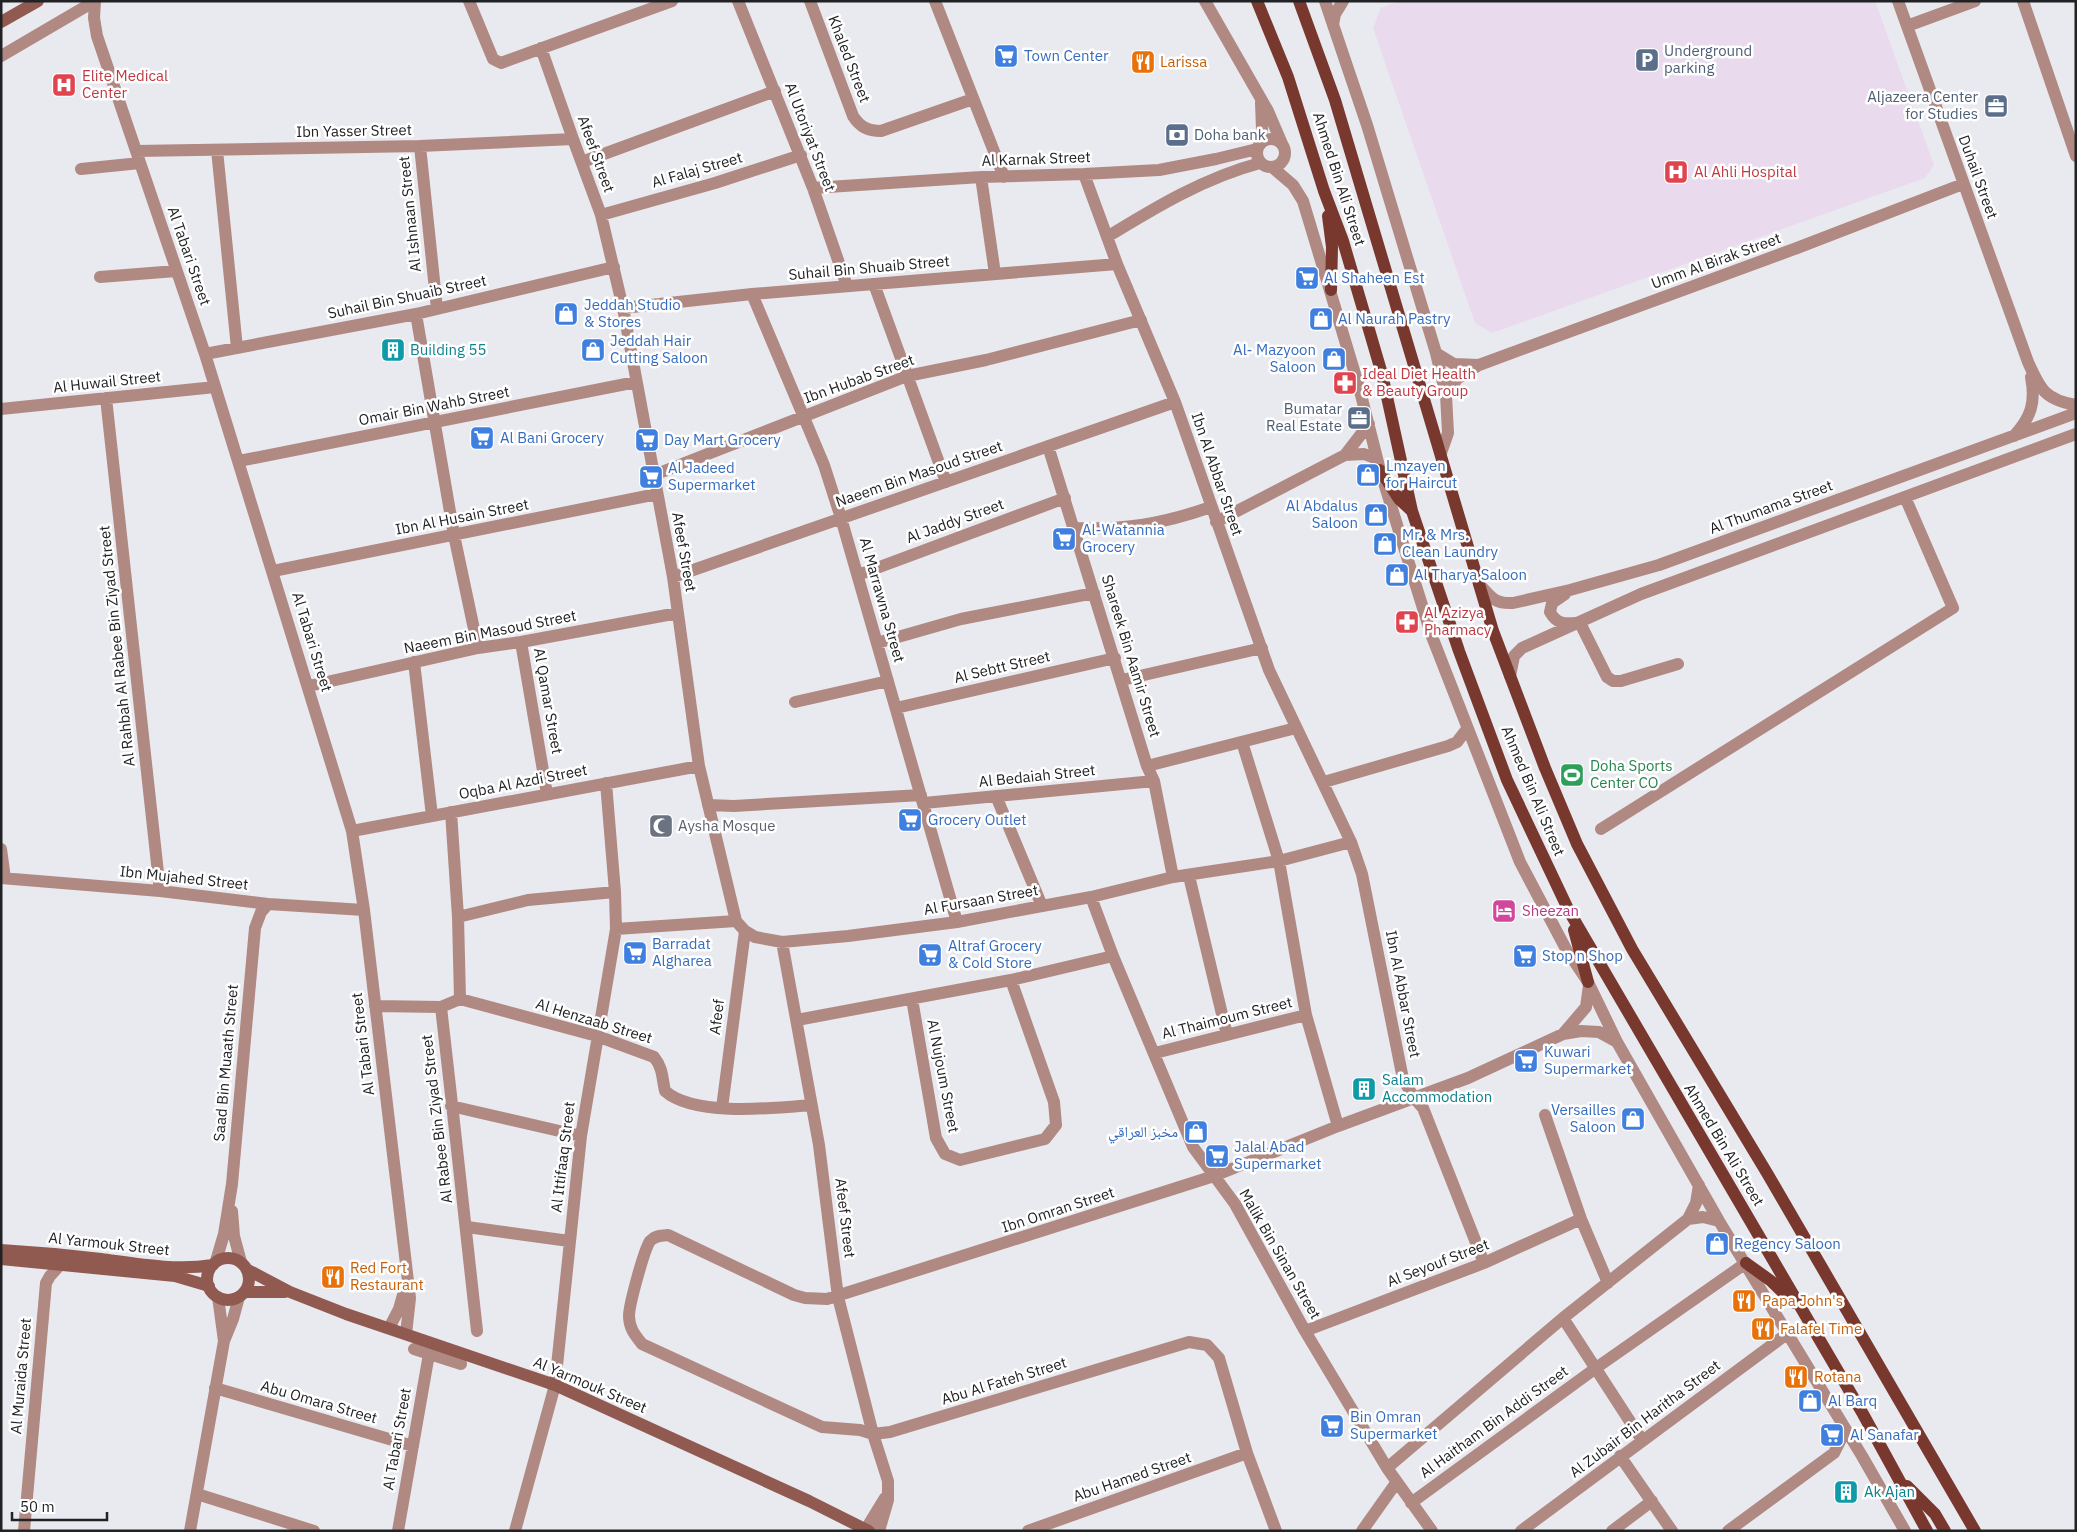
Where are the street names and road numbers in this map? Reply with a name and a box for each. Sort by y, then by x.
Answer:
street label: Khaled Street [824,13,875,105]
street label: Al Utoriyat Street [781,79,840,194]
street label: Ahmed Bin Ali Street [1309,110,1370,248]
street label: Afeef Street [574,113,619,195]
street label: Ibn Yasser Street [296,120,412,141]
street label: Duhail Street [1955,132,2002,221]
street label: Al Falaj Street [649,147,744,192]
street label: Al Karnak Street [981,147,1091,170]
street label: Al Ishnaan Street [394,155,425,273]
street label: Al Tabari Street [164,204,215,308]
street label: Umm Al Birak Street [1648,228,1783,293]
street label: Suhail Bin Shuaib Street [788,251,950,284]
street label: Suhail Bin Shuaib Street [326,270,488,323]
street label: Ibn Hubab Street [801,350,917,407]
street label: Al Huwail Street [52,366,162,397]
street label: Omair Bin Wahb Street [357,382,511,429]
street label: Ibn Al Abbar Street [1187,410,1247,538]
street label: Naeem Bin Masoud Street [833,436,1005,511]
street label: Al Thumama Street [1707,475,1835,538]
street label: Ibn Al Husain Street [394,494,530,539]
street label: Al Jaddy Street [903,494,1006,547]
street label: Afeef Street [668,511,701,593]
street label: Al Rahbah Al Rabee Bin Ziyad Street [94,525,139,767]
street label: Al Marrawna Street [856,535,909,665]
street label: Shareek Bin Aamir Street [1098,572,1165,739]
street label: Al Tabari Street [288,590,337,694]
street label: Naeem Bin Masoud Street [402,605,578,658]
street label: Al Qamar Street [530,646,567,755]
street label: Al Sebtt Street [952,646,1052,687]
street label: Ahmed Bin Ali Street [1497,723,1569,859]
street label: Oqba Al Azdi Street [457,760,589,803]
street label: Al Bedaiah Street [978,760,1096,791]
street label: Ibn Mujahed Street [119,861,249,894]
street label: Al Fursaan Street [922,880,1040,919]
street label: Ibn Al Abbar Street [1382,929,1425,1059]
street label: Saad Bin Muaath Street [209,984,242,1142]
street label: Al Tabari Street [347,992,378,1097]
street label: Al Thaimoum Street [1160,992,1294,1043]
street label: Al Henzaab Street [534,994,655,1047]
street label: Afeef [705,998,728,1036]
street label: Al Nujoum Street [923,1018,964,1134]
street label: Al Rabee Bin Ziyad Street [417,1033,456,1205]
street label: Ahmed Bin Ali Street [1680,1080,1768,1209]
street label: Al Ittifaaq Street [546,1100,579,1214]
street label: Afeef Street [831,1177,860,1259]
street label: Ibn Omran Street [999,1182,1116,1237]
street label: Malik Bin Sinan Street [1235,1185,1325,1322]
street label: Al Yarmouk Street [48,1228,170,1259]
street label: Al Seyouf Street [1384,1234,1492,1291]
street label: Al Muraida Street [6,1317,35,1435]
street label: Al Yarmouk Street [531,1352,650,1417]
street label: Abu Al Fateh Street [939,1352,1069,1409]
street label: Al Zubair Bin Haritha Street [1566,1356,1724,1482]
street label: Al Haitham Bin Addi Street [1416,1361,1572,1482]
street label: Abu Omara Street [259,1376,380,1427]
street label: Al Tabari Street [378,1386,415,1491]
street label: Abu Hamed Street [1070,1447,1193,1506]

